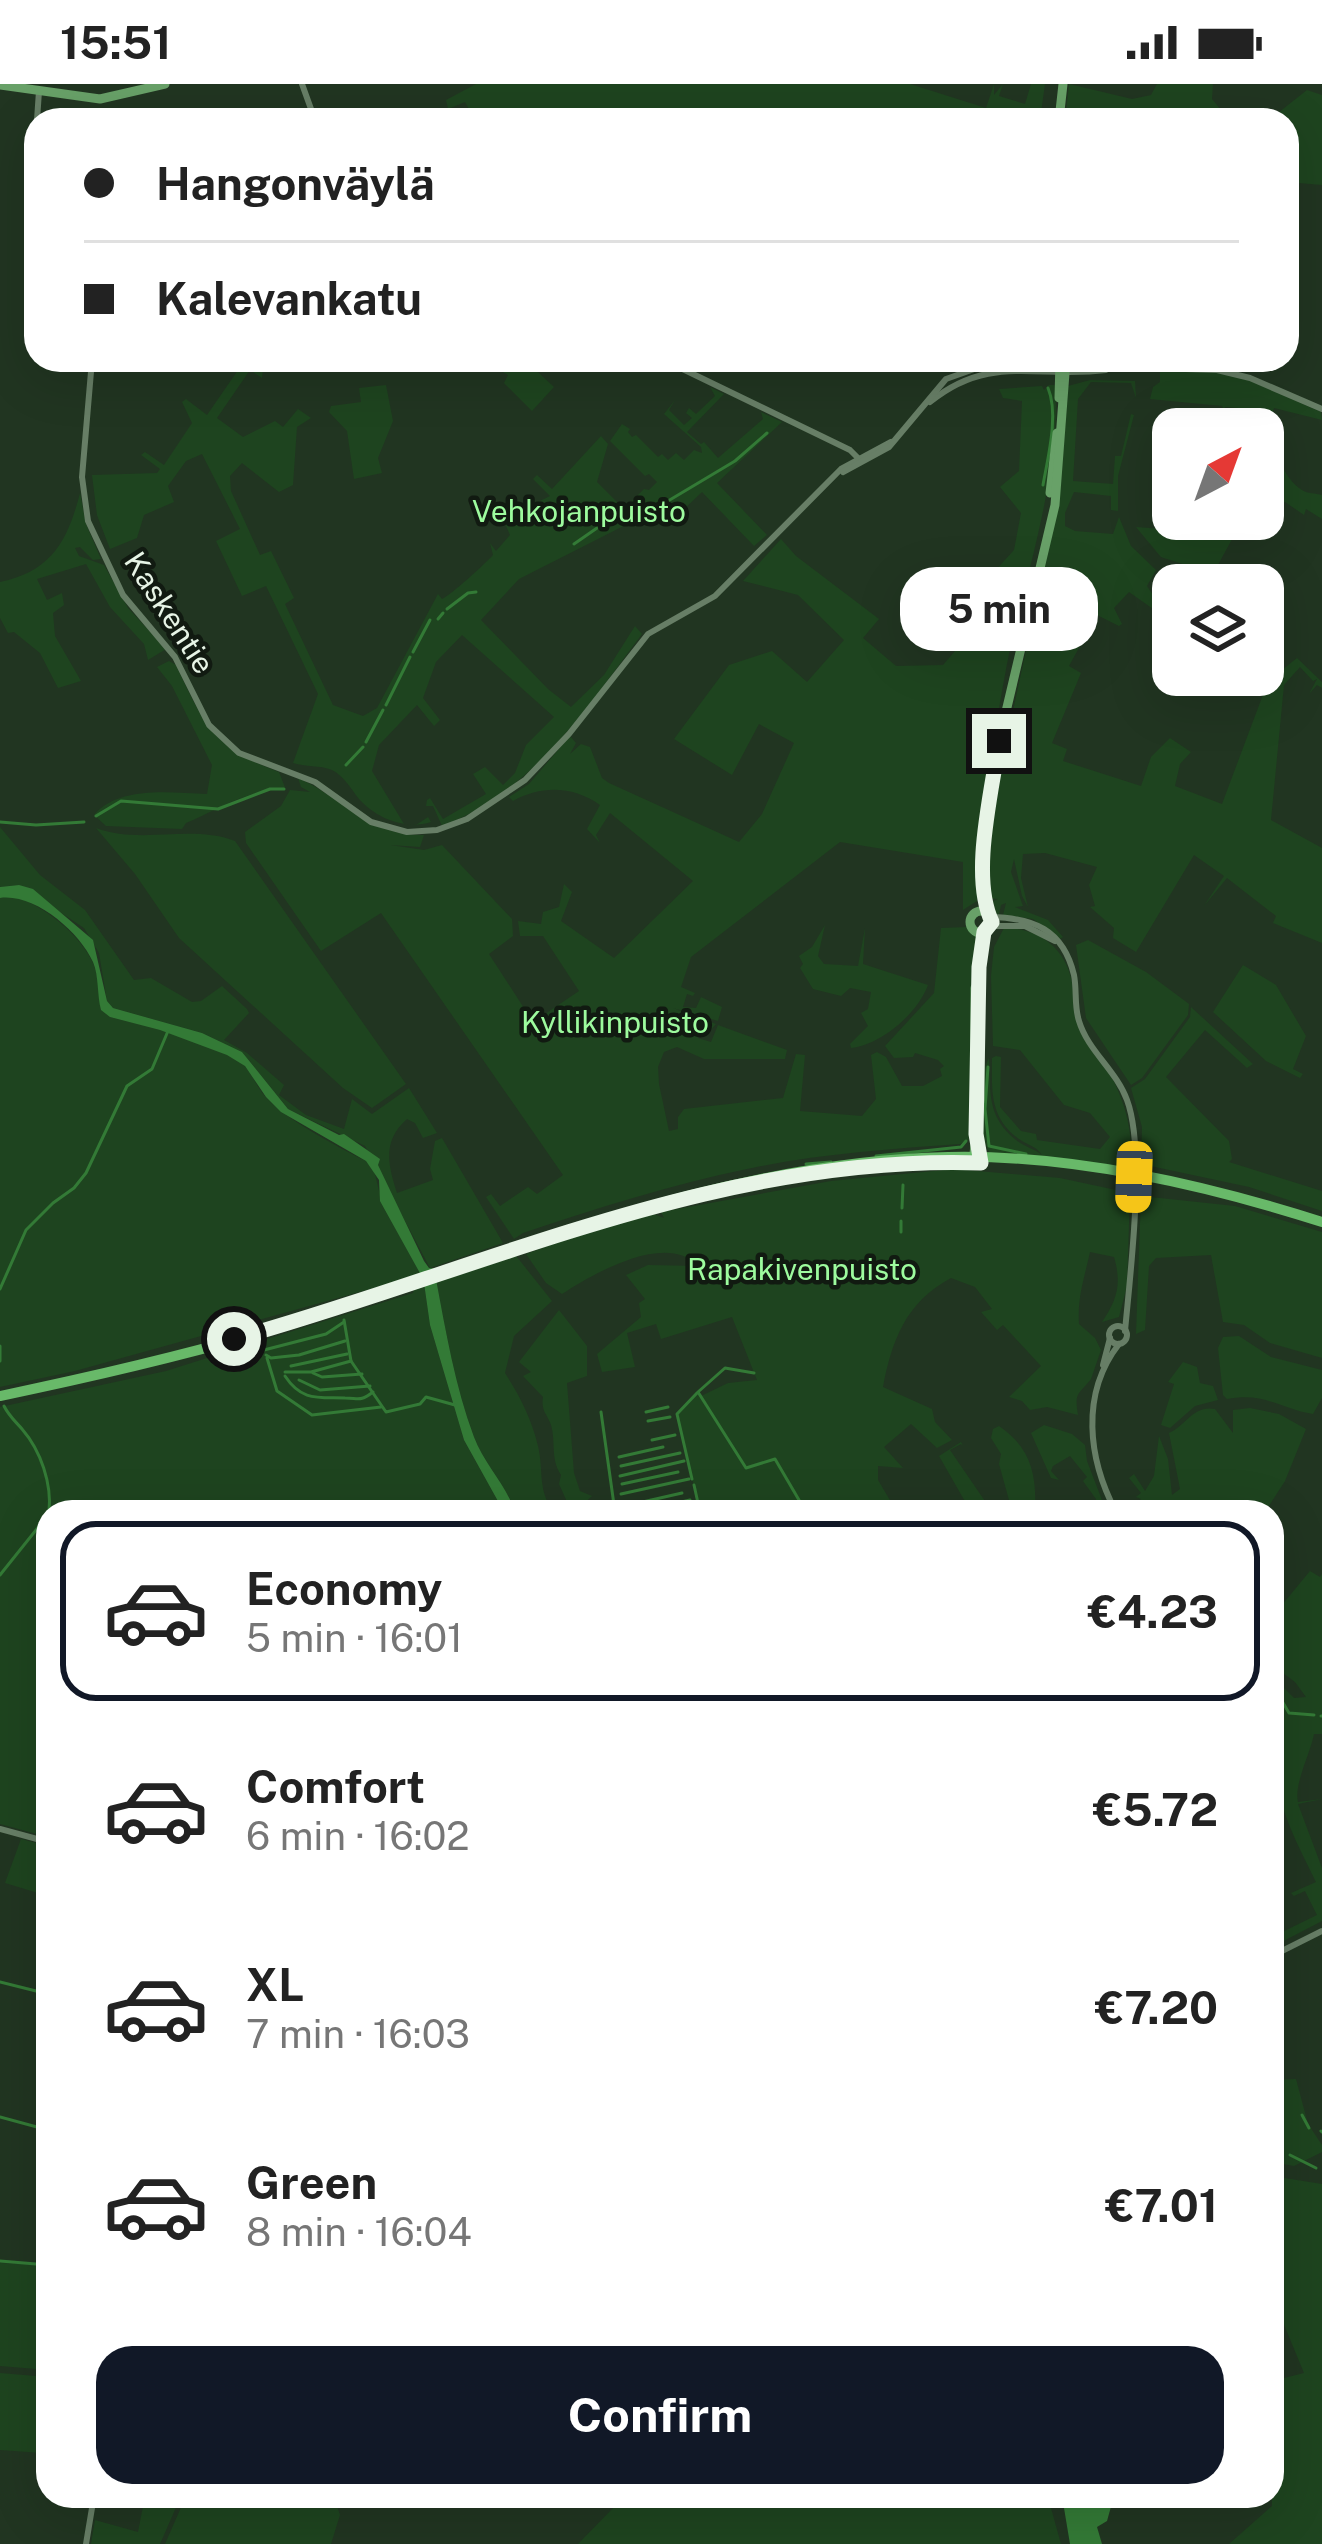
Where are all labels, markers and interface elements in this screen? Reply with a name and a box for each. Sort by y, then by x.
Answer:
text: 15:51 [60,16,171,69]
text: Hangonväylä [156,157,435,210]
text: Kalevankatu [156,272,422,325]
north arrow [1152,408,1284,540]
map controls [1152,408,1284,696]
park label: Vehkojanpuisto [472,493,686,529]
street label: Kaskentie [117,545,222,680]
button: layers [1152,564,1284,696]
callout: 5 min [900,567,1098,651]
text: 5 min [947,586,1051,632]
route end [972,714,1026,768]
park label: Kyllikinpuisto [521,1004,709,1040]
car [1115,1140,1153,1214]
park label: Rapakivenpuisto [687,1251,917,1287]
route start [207,1312,261,1366]
icon: car [102,1557,210,1665]
text: Economy [246,1562,442,1615]
text: €4.23 [1088,1585,1218,1638]
text: 5 min · 16:01 [246,1615,463,1661]
icon: car [102,1755,210,1863]
text: Comfort [246,1760,425,1813]
text: €5.72 [1093,1783,1218,1836]
text: 6 min · 16:02 [246,1813,470,1859]
icon: car [102,1953,210,2061]
text: XL [246,1958,304,2011]
text: €7.20 [1095,1981,1218,2034]
text: 7 min · 16:03 [246,2011,470,2057]
icon: car [102,2151,210,2259]
text: Green [246,2156,377,2209]
text: €7.01 [1105,2179,1218,2232]
text: 8 min · 16:04 [246,2209,472,2255]
button: Confirm [96,2346,1224,2484]

